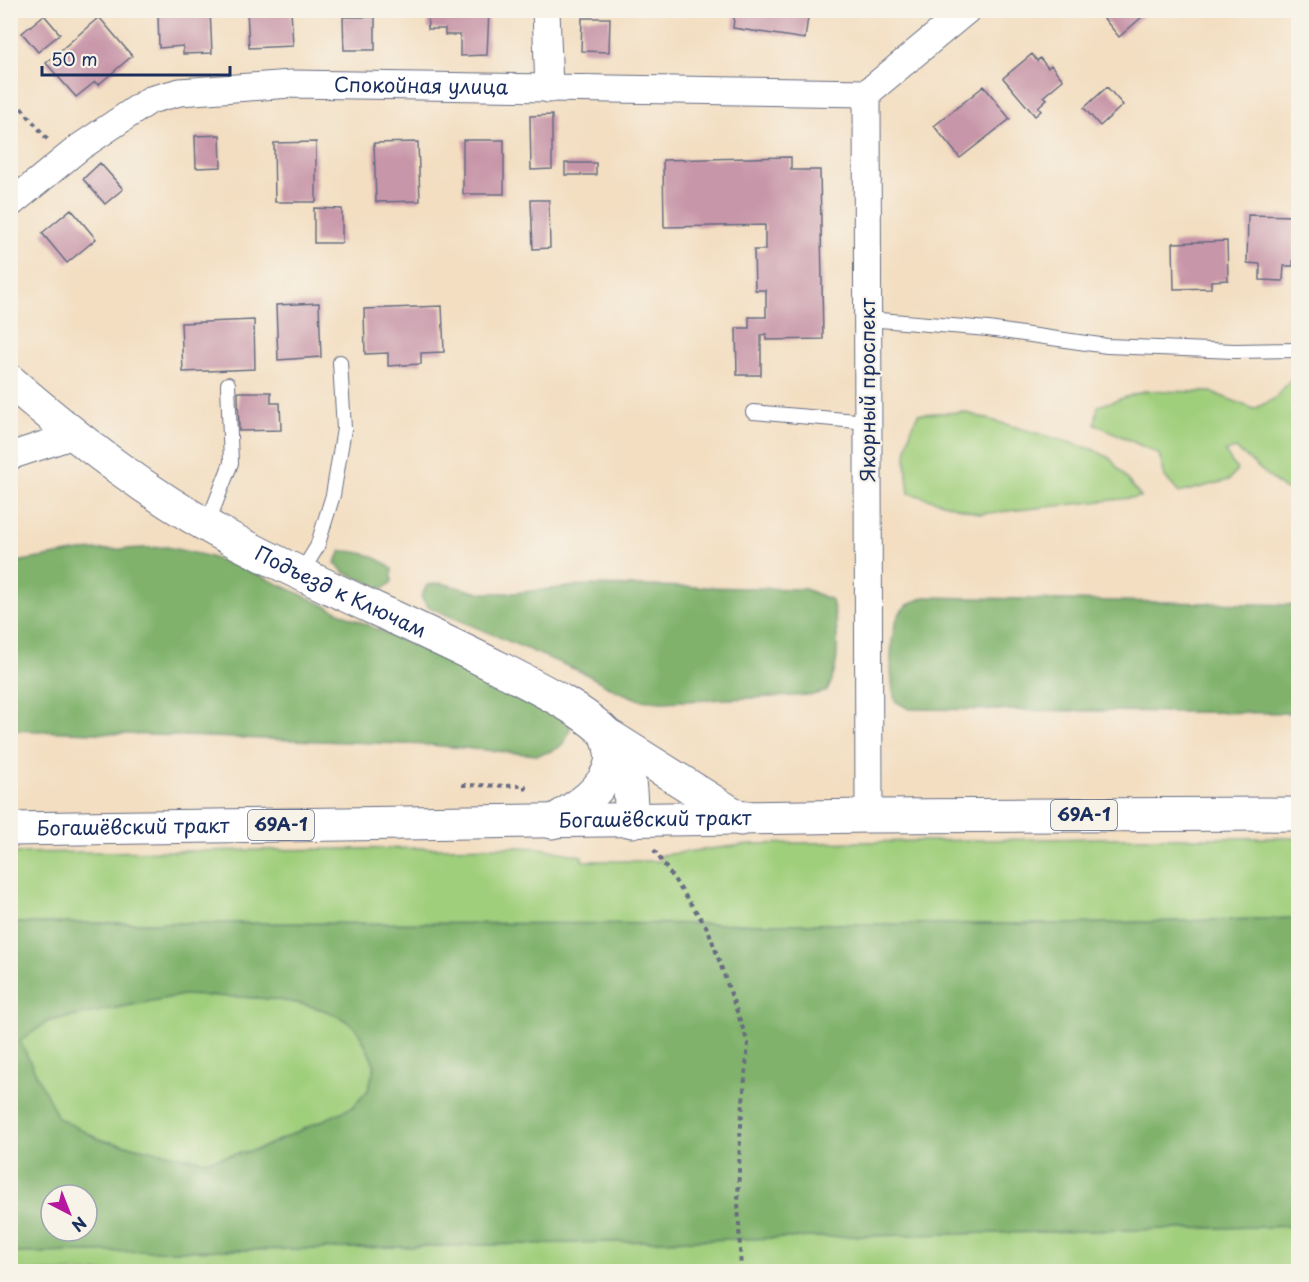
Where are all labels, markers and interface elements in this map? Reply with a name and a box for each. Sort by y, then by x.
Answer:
scale bar [42,39,230,77]
text: 50 m [51,45,98,72]
street label: Спокойная улица [334,69,509,101]
street label: Якорный проспект [852,298,882,482]
street label: Подъезд к Ключам [250,538,432,645]
road number: 69А-1 [1051,800,1117,830]
street label: Богашёвский тракт [558,802,752,835]
street label: Богашёвский тракт [36,810,230,843]
road number: 69А-1 [248,810,314,840]
north arrow [39,1183,99,1243]
text: N [67,1212,92,1238]

